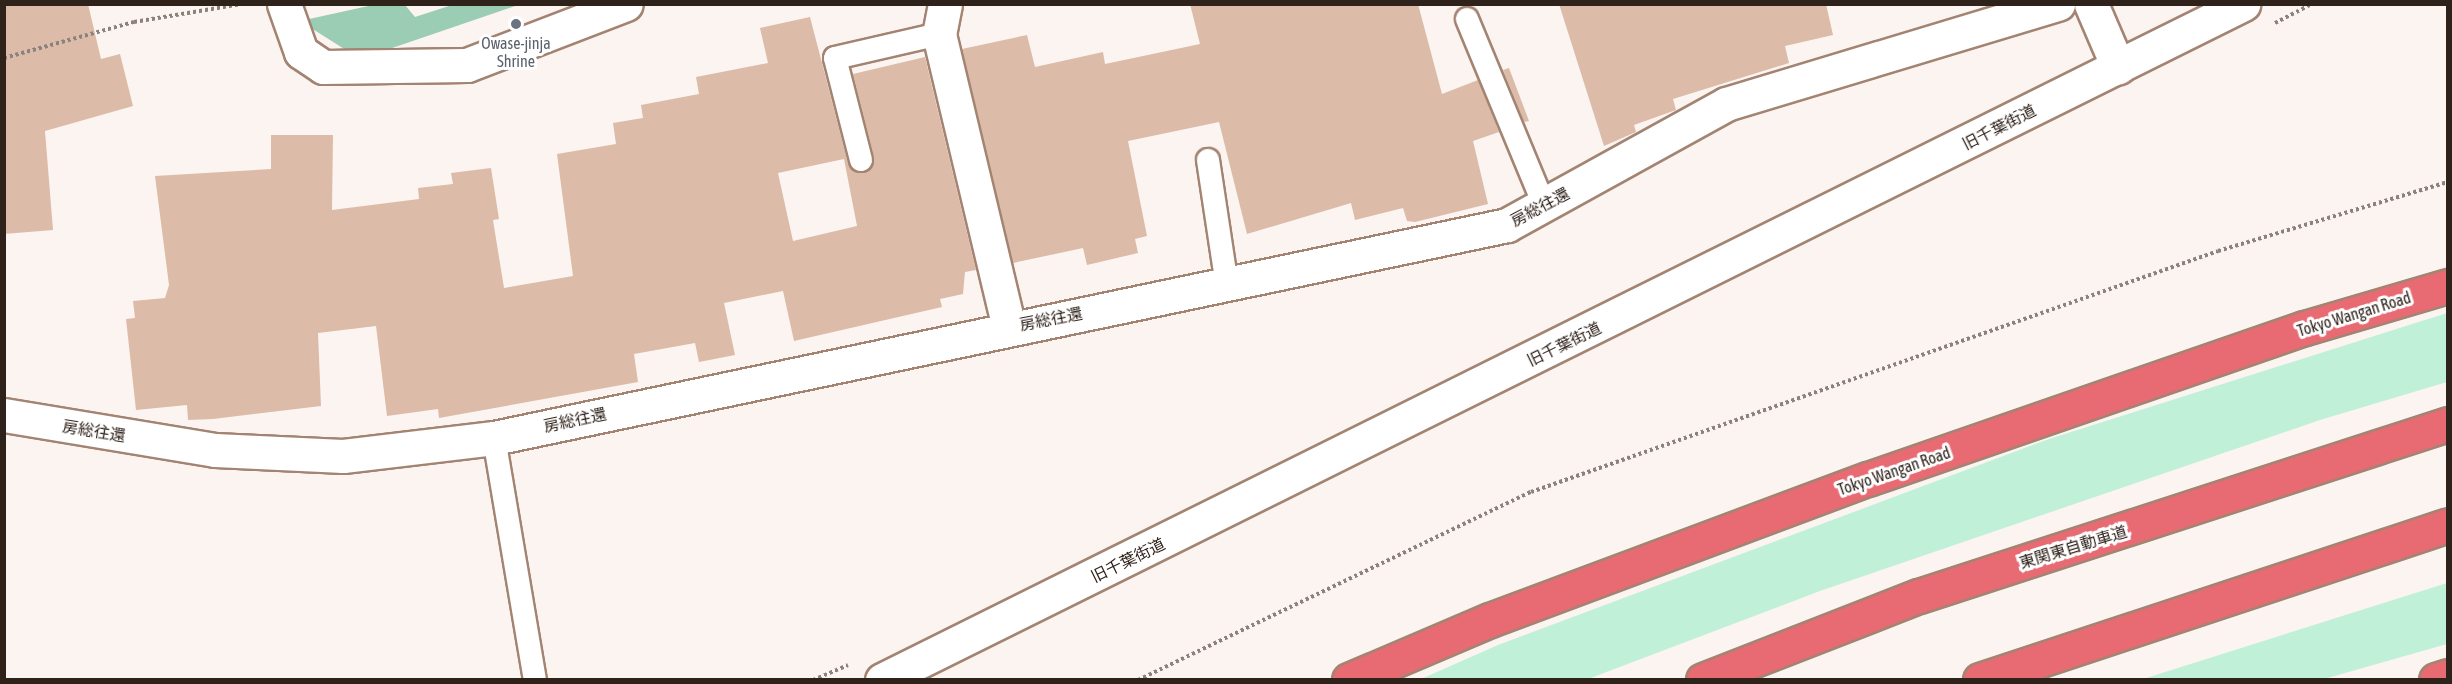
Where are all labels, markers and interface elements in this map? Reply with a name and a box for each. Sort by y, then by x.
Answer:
marker: Owase-jinja Shrine [509,17,523,31]
place label: Owase-jinja Shrine [481,33,551,71]
street label: 旧千葉街道 [1959,100,2039,154]
street label: 房総往還 [1507,184,1573,230]
street label: Tokyo Wangan Road [2295,288,2413,340]
street label: 房総往還 [1018,303,1084,335]
street label: 旧千葉街道 [1524,318,1604,370]
street label: 房総往還 [542,404,608,436]
street label: 房総往還 [61,417,127,445]
street label: Tokyo Wangan Road [1835,443,1953,499]
street label: 東関東自動車道 [2017,521,2129,573]
street label: 旧千葉街道 [1088,534,1168,586]

